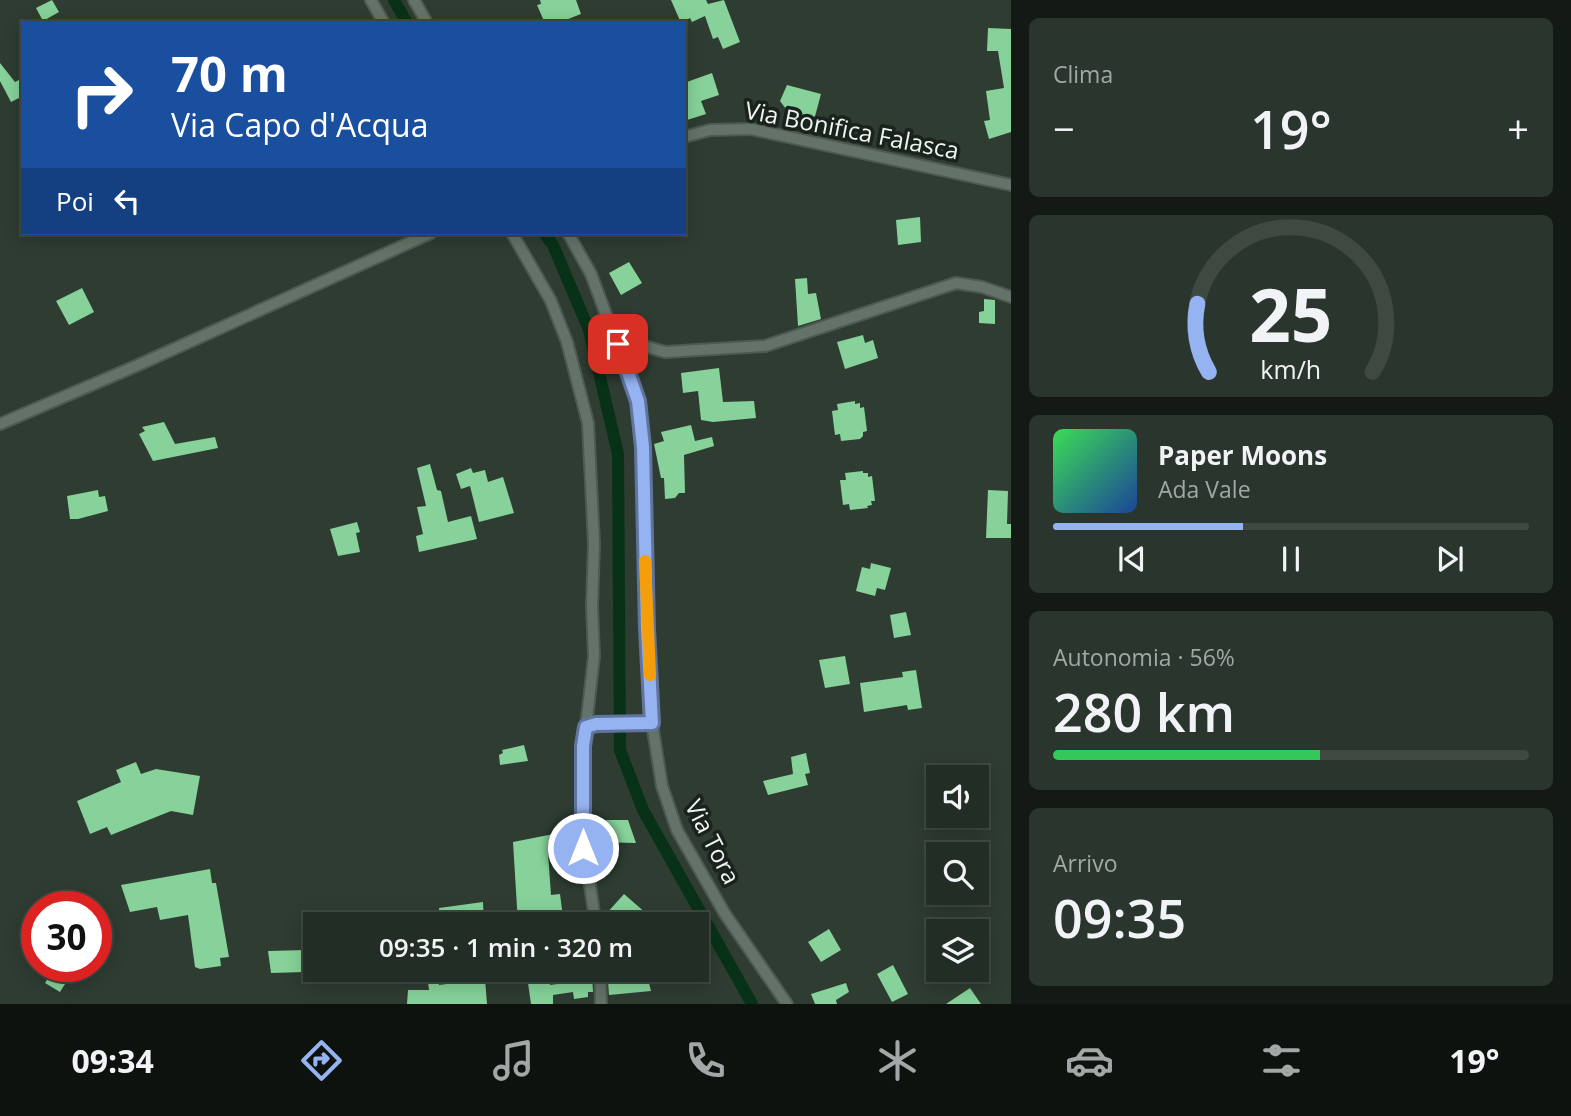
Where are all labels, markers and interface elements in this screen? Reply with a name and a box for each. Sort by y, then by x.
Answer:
text: 70 m [171,40,288,106]
icon: right [56,49,147,140]
text: Clima [1053,58,1113,90]
street label: Via Bonifica Falasca [743,93,962,166]
text: 19° [1250,93,1332,164]
text: − [1053,102,1075,154]
text: + [1507,102,1529,154]
text: Via Capo d'Acqua [171,103,428,146]
icon: left [108,182,146,220]
text: Poi [56,183,94,219]
text: 25 [1249,264,1333,363]
pin [588,314,648,374]
icon: arrive [599,325,637,363]
text: km/h [1261,351,1321,385]
text: Paper Moons [1158,437,1327,473]
text: Ada Vale [1158,473,1251,505]
icon: previous [1113,540,1151,578]
icon: pause [1272,540,1310,578]
icon: next [1431,540,1469,578]
text: Autonomia · 56% [1053,641,1235,673]
text: 280 km [1053,676,1235,747]
map controls [926,765,989,982]
button: sound [926,765,989,828]
street label: Via Tora [678,793,749,889]
position arrow [546,811,620,885]
button: search [926,842,989,905]
text: Arrivo [1053,847,1117,879]
text: 09:35 [1053,882,1186,953]
speed limit sign: 30 [21,891,112,982]
button: layers [926,919,989,982]
text: 09:35 · 1 min · 320 m [379,929,633,965]
icon: directions [297,1036,346,1085]
icon: music [489,1036,538,1085]
icon: phone [681,1036,730,1085]
icon: climate [873,1036,922,1085]
icon: car [1065,1036,1114,1085]
icon: filters [1257,1036,1306,1085]
text: 09:34 [72,1039,154,1082]
text: 19° [1449,1039,1499,1082]

